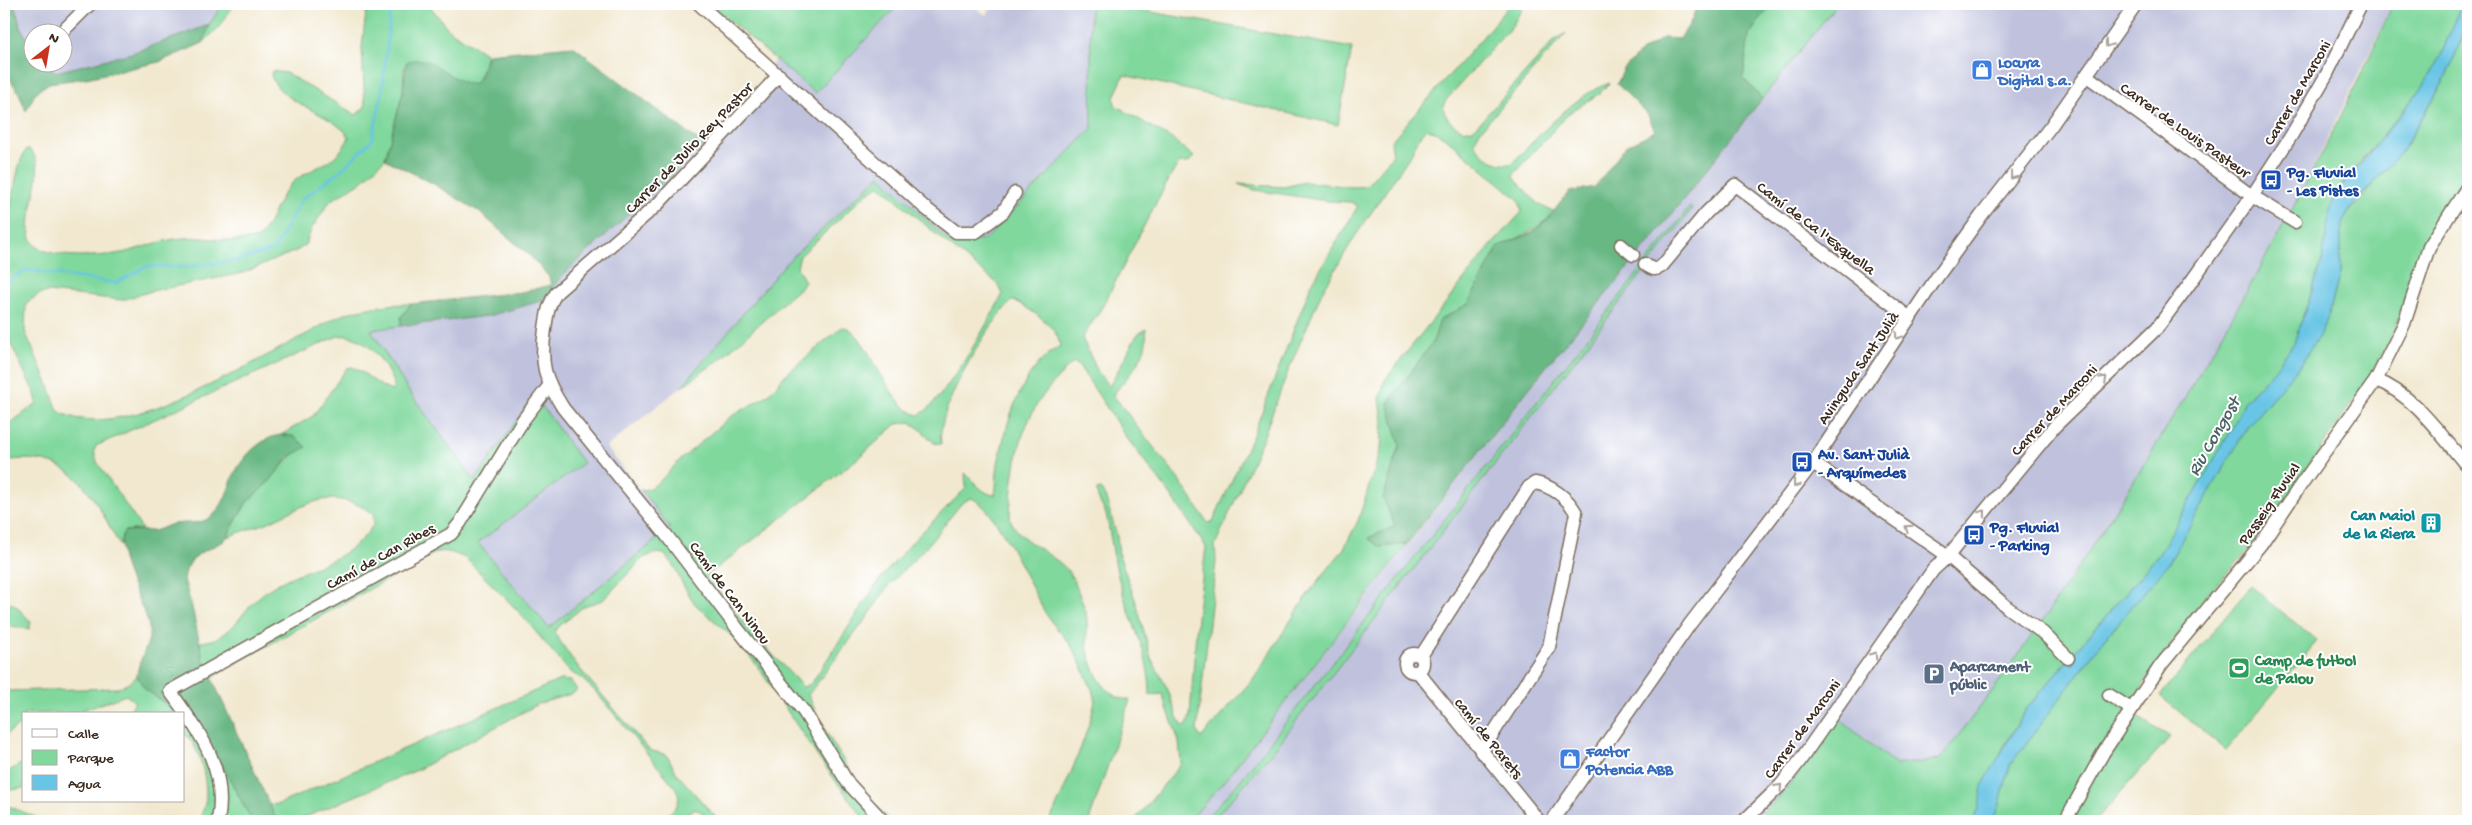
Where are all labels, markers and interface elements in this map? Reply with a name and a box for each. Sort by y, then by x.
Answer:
north arrow [22,22,72,72]
text: N [45,29,62,49]
street label: Carrer de Marconi [2261,38,2337,150]
one-way arrow [2105,39,2115,48]
place label: Locura Digital s.a. [1996,55,2072,92]
shop icon: Locura Digital s.a. [1970,58,1994,82]
street label: Carrer de Julio Rey Pastor [623,79,759,219]
street label: Carrer de Louis Pasteur [2115,80,2254,185]
place label: Pg. Fluvial - Les Pistes [2286,165,2360,202]
bus stop icon: Pg. Fluvial - Les Pistes [2259,168,2283,192]
one-way arrow [2010,170,2019,179]
street label: Camí de Ca l'Esquella [1752,179,1879,281]
street label: Avinguda Sant Julià [1815,308,1905,429]
one-way arrow [1895,330,1904,340]
street label: Carrer de Marconi [2008,362,2103,461]
one-way arrow [2098,376,2107,385]
water label: Riu Congost [2184,391,2248,480]
place label: Av. Sant Julià - Arquímedes [1817,447,1911,484]
bus stop icon: Av. Sant Julià - Arquímedes [1790,450,1814,474]
street label: Passeig Fluvial [2235,460,2306,551]
one-way arrow [1793,478,1802,488]
place label: Can Maiol de la Riera [2343,508,2416,545]
one-way arrow [1978,509,1987,518]
building icon: Can Maiol de la Riera [2419,511,2443,535]
street label: Camí de Can Ribes [324,520,440,596]
place label: Pg. Fluvial - Parking [1989,520,2059,557]
bus stop icon: Pg. Fluvial - Parking [1962,523,1986,547]
one-way arrow [1904,525,1914,534]
street label: Camí de Can Ninou [683,539,773,650]
one-way arrow [1868,651,1877,661]
place label: Camp de futbol de Palou [2254,652,2357,690]
sports icon: Camp de futbol de Palou [2227,656,2251,680]
place label: Aparcament públic [1949,659,2031,696]
parking icon: Aparcament públic [1922,662,1946,686]
street label: Carrer de Marconi [1761,677,1846,784]
street label: camí de Parets [1449,695,1526,784]
legend [22,712,185,802]
text: Calle [68,726,99,744]
place label: Factor Potencia ABB [1585,744,1674,781]
shop icon: Factor Potencia ABB [1558,747,1582,771]
text: Parque [67,750,114,768]
text: Agua [68,776,101,794]
one-way arrow [1773,783,1782,792]

